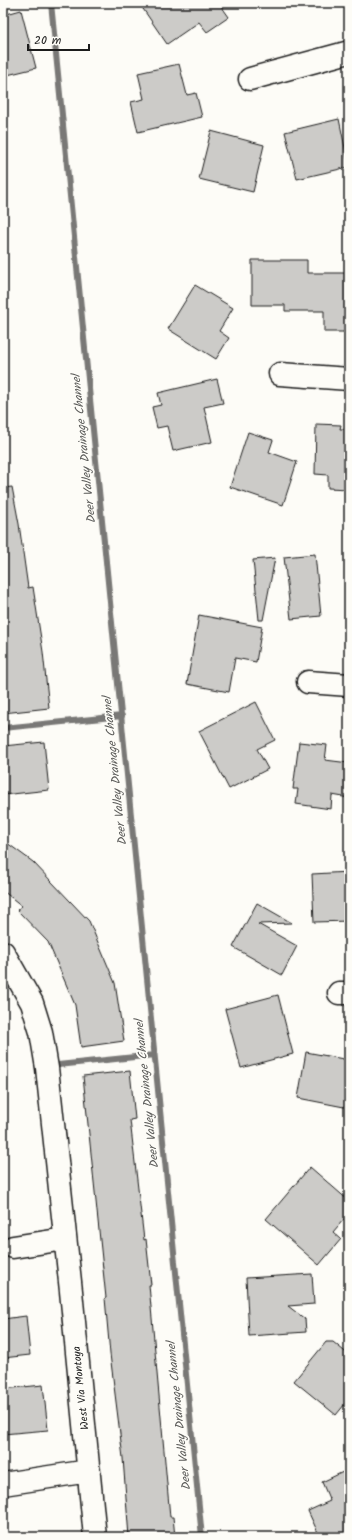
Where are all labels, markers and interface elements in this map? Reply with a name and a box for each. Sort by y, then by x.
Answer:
scale bar [28,26,89,52]
text: 20 m [34,31,62,50]
water label: Deer Valley Drainage Channel [67,372,101,524]
water label: Deer Valley Drainage Channel [98,694,132,846]
water label: Deer Valley Drainage Channel [130,1017,164,1169]
water label: Deer Valley Drainage Channel [162,1339,196,1491]
street label: West Via Montoya [68,1345,94,1431]

